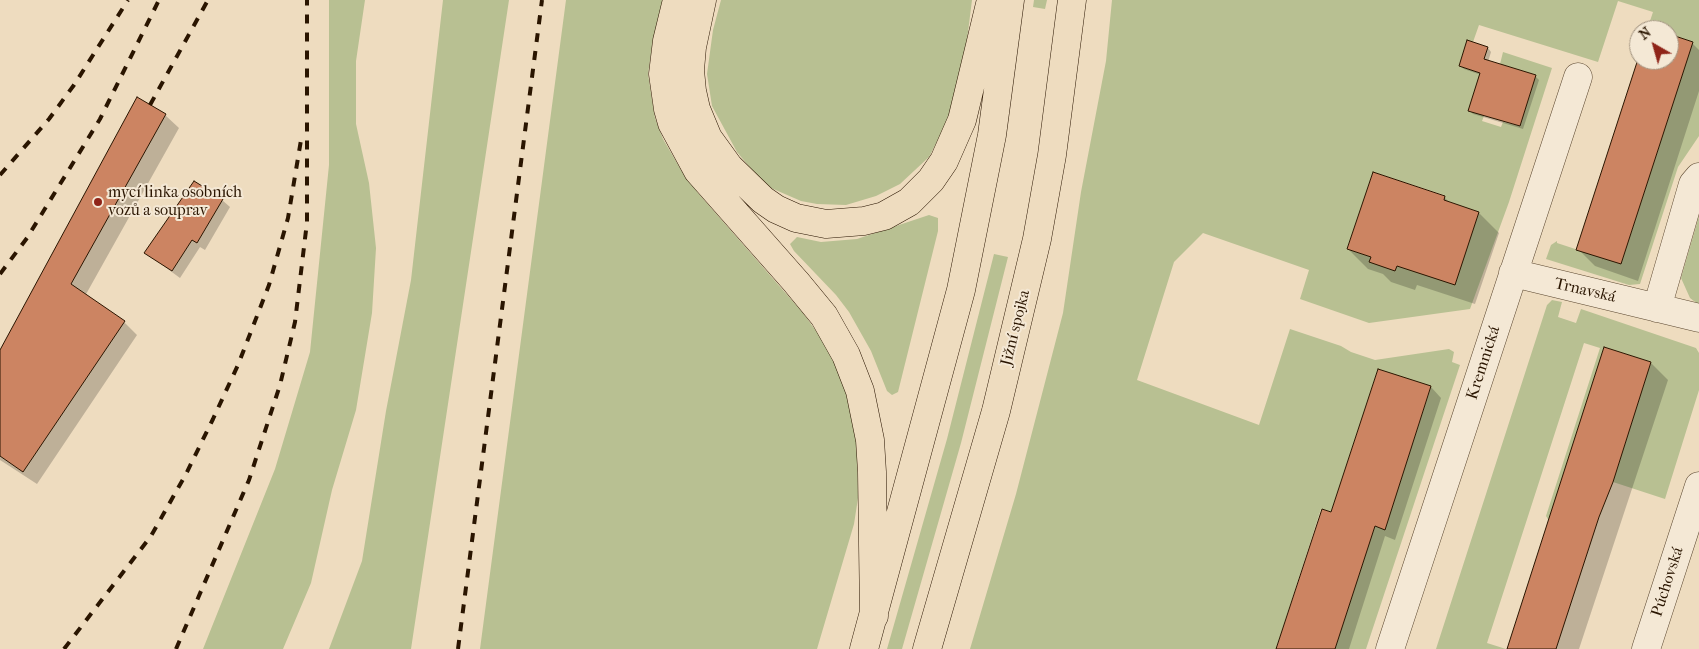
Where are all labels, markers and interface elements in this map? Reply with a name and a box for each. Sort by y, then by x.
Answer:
north arrow [1629,20,1679,70]
text: N [1636,24,1654,44]
place label: mycí linka osobních vozů a souprav [108,183,242,221]
marker: mycí linka osobních vozů a souprav [92,196,104,208]
street label: Trnavská [1552,275,1618,307]
street label: Jižní spojka [997,288,1035,368]
street label: Kremnická [1463,324,1505,402]
street label: Púchovská [1648,545,1688,619]

